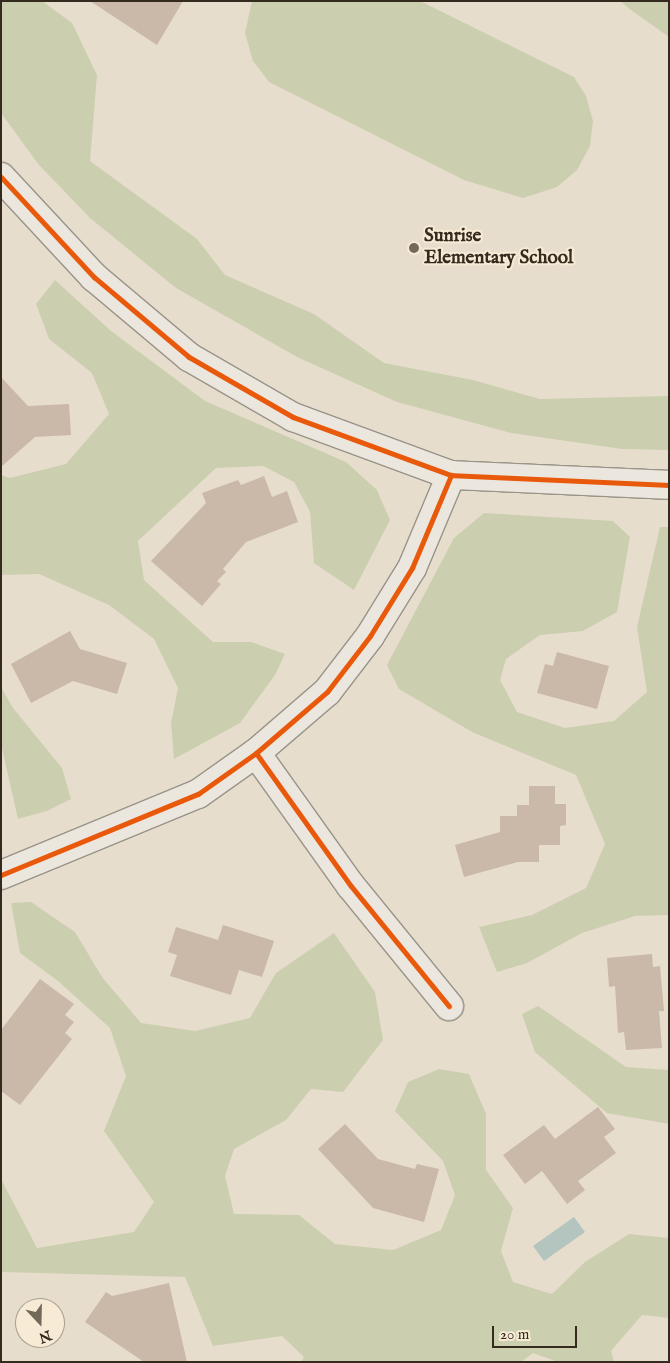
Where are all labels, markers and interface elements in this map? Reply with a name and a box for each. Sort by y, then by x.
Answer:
place label: Sunrise Elementary School [424,226,573,270]
marker: Sunrise Elementary School [408,242,420,254]
north arrow [15,1298,65,1348]
scale bar [495,1316,580,1348]
text: N [36,1325,54,1347]
text: 20 m [500,1325,529,1344]

